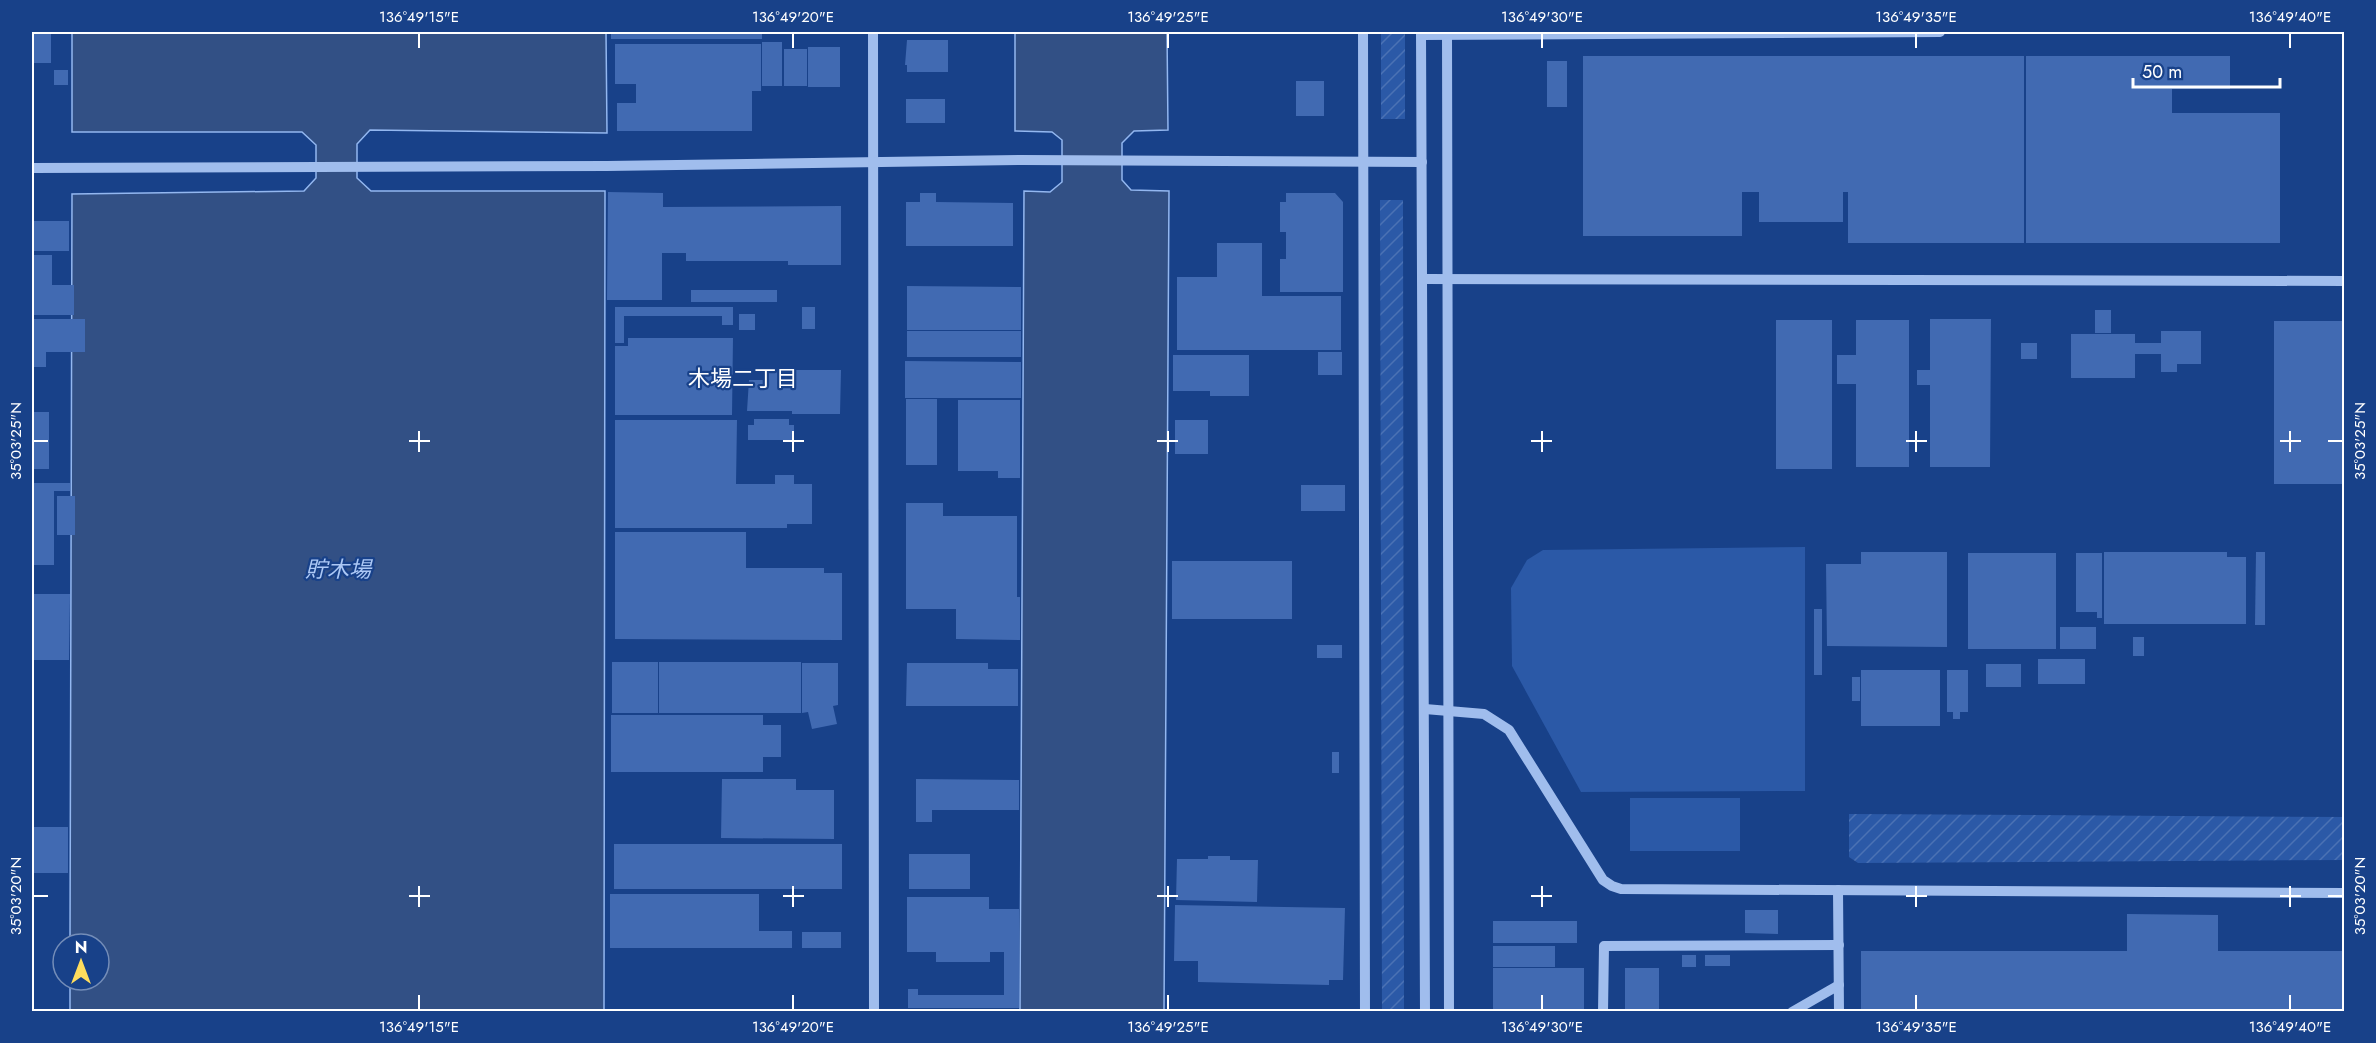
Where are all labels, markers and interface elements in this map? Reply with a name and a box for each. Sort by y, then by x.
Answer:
text: 136°49'15"E [379,6,459,28]
text: 136°49'20"E [752,6,834,28]
text: 136°49'25"E [1127,6,1209,28]
text: 136°49'30"E [1501,6,1583,28]
text: 136°49'35"E [1875,6,1957,28]
text: 136°49'40"E [2249,6,2331,28]
scale bar [2133,51,2280,89]
text: 50 m [2142,59,2182,85]
district label: 木場二丁目 [688,362,798,394]
text: 35°03'25"N [5,402,27,480]
text: 35°03'25"N [2349,402,2371,480]
water label: 貯木場 [305,553,374,585]
text: 35°03'20"N [5,857,27,935]
text: 35°03'20"N [2349,857,2371,935]
north arrow [51,932,111,992]
text: N [75,936,87,959]
text: 136°49'15"E [379,1016,459,1038]
text: 136°49'20"E [752,1016,834,1038]
text: 136°49'25"E [1127,1016,1209,1038]
text: 136°49'30"E [1501,1016,1583,1038]
text: 136°49'35"E [1875,1016,1957,1038]
text: 136°49'40"E [2249,1016,2331,1038]

